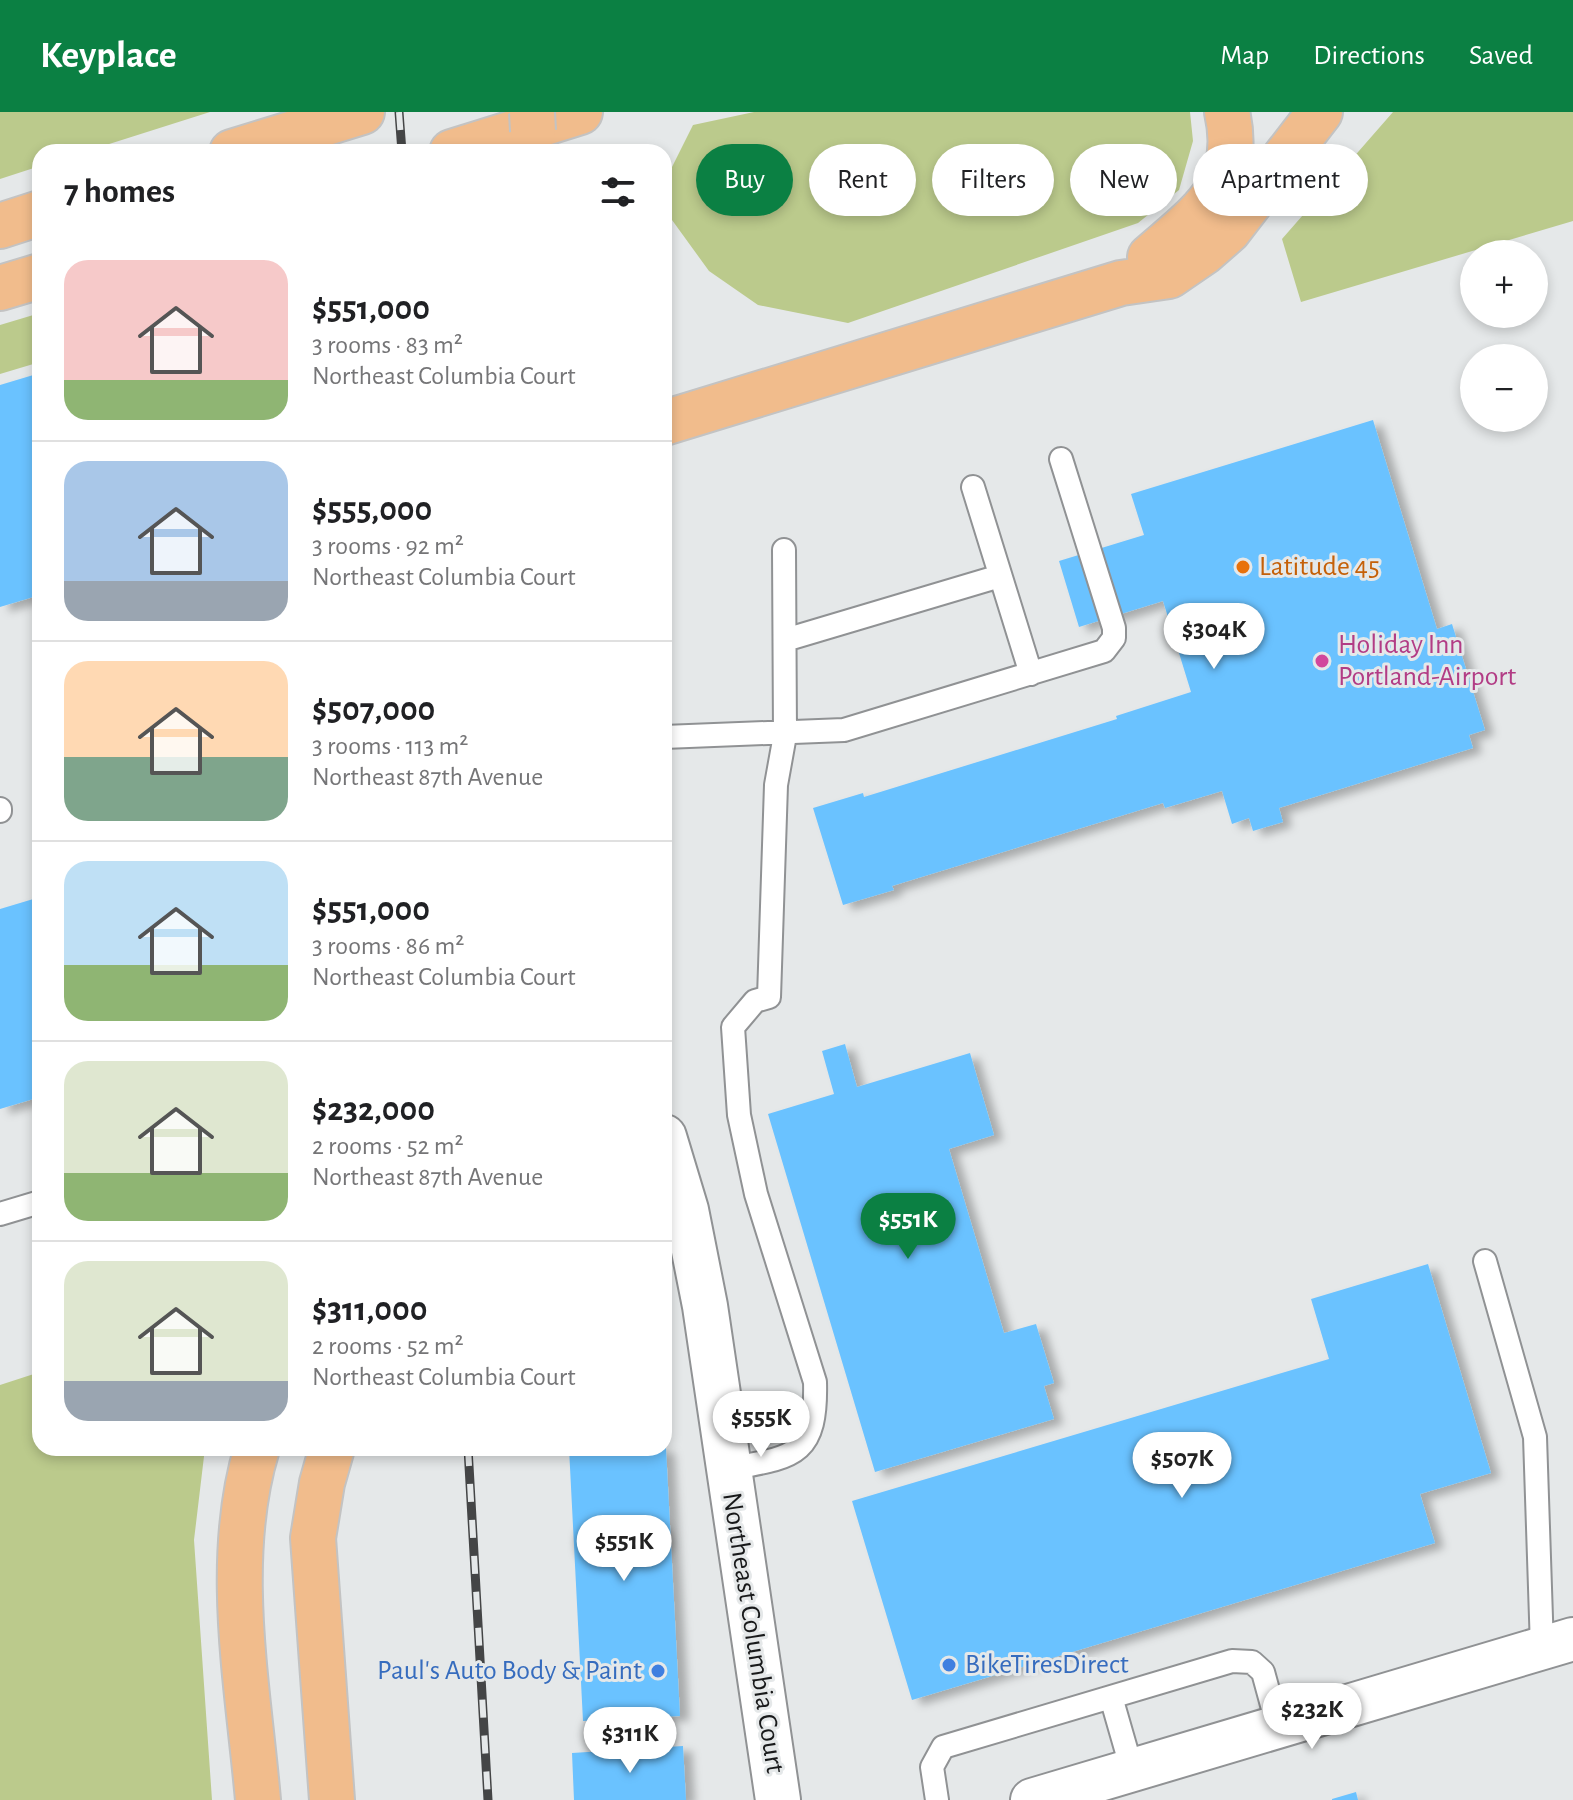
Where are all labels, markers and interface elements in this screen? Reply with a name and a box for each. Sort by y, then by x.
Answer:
text: Keyplace [40,37,177,75]
text: Map [1220,42,1269,70]
text: Directions [1313,42,1425,70]
text: Saved [1469,42,1533,70]
chip: Buy [696,144,793,216]
chip: Rent [809,144,916,216]
chip: Filters [932,144,1054,216]
chip: New [1070,144,1177,216]
chip: Apartment [1193,144,1368,216]
icon: filters [596,170,640,214]
text: 7 homes [64,175,175,209]
map controls [1460,240,1548,432]
button: + [1460,240,1548,328]
icon: home [128,292,224,388]
text: $551,000 [312,292,430,326]
text: 3 rooms · 83 m² [312,332,463,358]
button: − [1460,344,1548,432]
text: Northeast Columbia Court [312,363,576,389]
icon: home [128,493,224,589]
text: $555,000 [312,493,432,527]
text: 3 rooms · 92 m² [312,533,464,559]
place label: Latitude 45 [1259,553,1380,581]
marker: Latitude 45 [1234,558,1252,576]
text: Northeast Columbia Court [312,564,576,590]
pin: $304K [1158,603,1270,671]
text: $304K [1182,616,1246,642]
place label: Holiday Inn Portland-Airport [1338,631,1516,691]
marker: Holiday Inn Portland-Airport [1313,652,1331,670]
icon: home [128,693,224,789]
text: $507,000 [312,693,435,727]
text: 3 rooms · 113 m² [312,733,468,759]
text: Northeast 87th Avenue [312,764,543,790]
icon: home [128,893,224,989]
text: $551,000 [312,893,430,927]
text: 3 rooms · 86 m² [312,933,464,959]
text: Northeast Columbia Court [312,964,576,990]
icon: home [128,1093,224,1189]
text: $232,000 [312,1093,435,1127]
text: 2 rooms · 52 m² [312,1133,464,1159]
text: Northeast 87th Avenue [312,1164,543,1190]
pin: $551K [852,1193,964,1261]
text: $551K [879,1206,937,1232]
icon: home [128,1293,224,1389]
text: $311,000 [312,1293,427,1327]
text: 2 rooms · 52 m² [312,1333,464,1359]
text: Northeast Columbia Court [312,1364,576,1390]
pin: $555K [705,1391,817,1459]
text: $555K [731,1404,791,1430]
pin: $507K [1126,1432,1238,1500]
text: $507K [1151,1445,1213,1471]
street label: Northeast Columbia Court [717,1491,789,1775]
pin: $551K [568,1515,680,1583]
text: $551K [595,1528,653,1554]
place label: BikeTiresDirect [965,1651,1129,1679]
marker: BikeTiresDirect [940,1656,958,1674]
place label: Paul's Auto Body & Paint [377,1657,642,1685]
marker: Paul's Auto Body & Paint [649,1662,667,1680]
pin: $232K [1256,1683,1368,1751]
text: $232K [1281,1696,1343,1722]
pin: $311K [574,1707,686,1775]
text: $311K [602,1720,658,1746]

